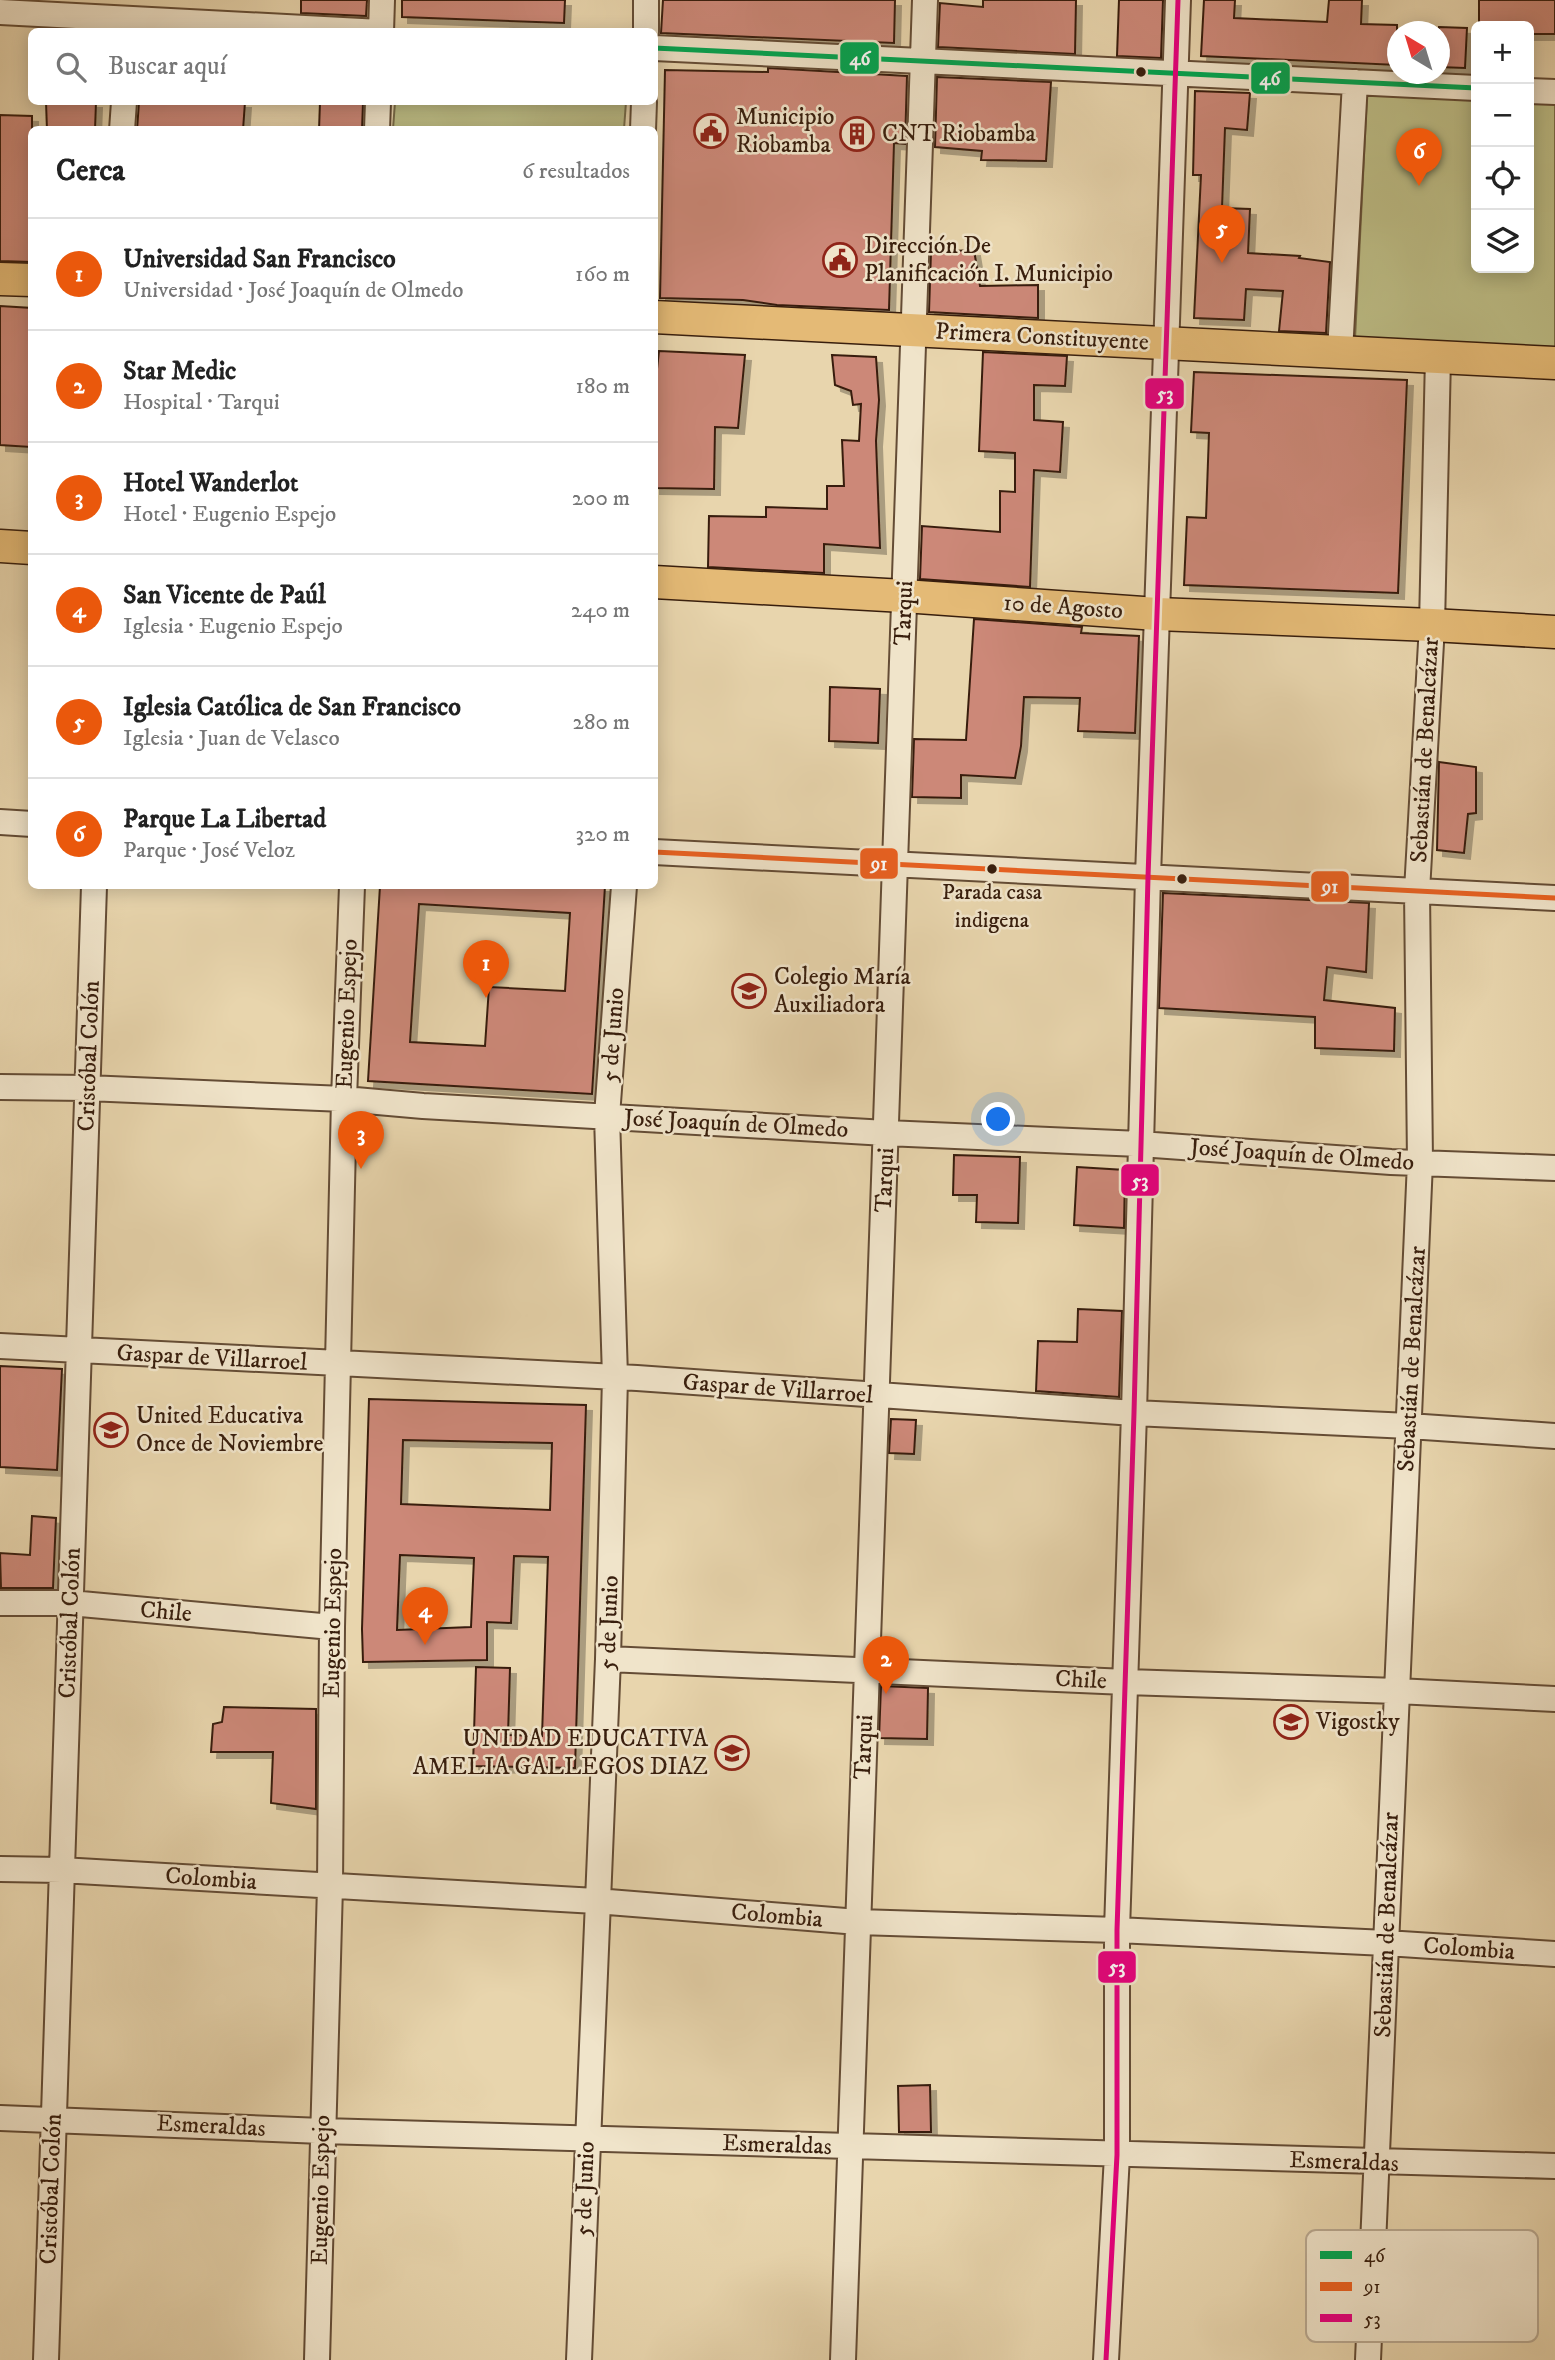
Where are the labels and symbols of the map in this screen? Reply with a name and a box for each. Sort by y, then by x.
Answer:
north arrow [1387,21,1450,84]
line badge: 46 [839,41,880,75]
text: 46 [850,48,872,71]
line badge: 46 [1250,61,1291,95]
unlabelled marker [1134,65,1148,79]
text: 46 [1260,68,1282,91]
place label: Municipio Riobamba [736,102,834,160]
public building icon: Municipio Riobamba [692,112,730,150]
building icon: CNT Riobamba [838,115,876,153]
place label: CNT Riobamba [882,119,1036,149]
pin: 6 [1396,128,1442,186]
pin: 5 [1199,205,1245,263]
place label: Dirección De Planificación I. Municipio [864,231,1113,289]
public building icon: Dirección De Planificación I. Municipio [821,241,859,279]
street label: Primera Constituyente [934,316,1150,358]
line badge: 53 [1144,377,1185,410]
text: 53 [1156,383,1173,406]
street label: Tarqui [888,580,920,646]
street label: 10 de Agosto [1002,588,1124,626]
street label: Sebastián de Benalcázar [1404,636,1446,864]
line badge: 91 [859,847,899,880]
text: 91 [869,853,887,876]
marker: Parada casa indigena [985,862,999,876]
line badge: 91 [1310,870,1350,903]
unlabelled marker [1175,872,1189,886]
text: 91 [1320,876,1338,899]
place label: Parada casa indigena [942,879,1043,934]
street label: Eugenio Espejo [329,938,365,1090]
pin: 1 [463,940,509,998]
place label: Colegio María Auxiliadora [774,962,912,1020]
school or university icon: Colegio María Auxiliadora [730,972,768,1010]
street label: Cristóbal Colón [71,980,107,1132]
street label: 5 de Junio [595,986,631,1084]
your location [981,1102,1015,1136]
street label: José Joaquín de Olmedo [621,1103,849,1145]
pin: 3 [338,1111,384,1169]
street label: José Joaquín de Olmedo [1187,1132,1415,1178]
street label: Tarqui [869,1147,901,1213]
line badge: 53 [1120,1163,1160,1197]
text: 53 [1131,1170,1148,1193]
street label: Sebastián de Benalcázar [1391,1245,1433,1473]
street label: Gaspar de Villarroel [116,1338,309,1378]
street label: Gaspar de Villarroel [682,1367,875,1411]
place label: United Educativa Once de Noviembre [136,1401,324,1459]
school or university icon: United Educativa Once de Noviembre [92,1411,130,1449]
street label: Cristóbal Colón [52,1547,88,1699]
street label: Eugenio Espejo [317,1548,349,1698]
street label: 5 de Junio [592,1575,626,1671]
pin: 4 [402,1587,448,1645]
street label: Chile [139,1595,193,1629]
pin: 2 [863,1636,909,1694]
street label: Chile [1054,1664,1108,1696]
school or university icon: Vigostky [1272,1703,1310,1741]
place label: Vigostky [1315,1707,1400,1737]
street label: Tarqui [848,1714,880,1780]
place label: UNIDAD EDUCATIVA AMELIA GALLEGOS DIAZ [413,1724,709,1782]
school or university icon: UNIDAD EDUCATIVA AMELIA GALLEGOS DIAZ [713,1734,751,1772]
street label: Sebastián de Benalcázar [1368,1812,1406,2038]
street label: Colombia [164,1861,259,1897]
street label: Colombia [730,1897,825,1935]
street label: Colombia [1422,1931,1517,1967]
line badge: 53 [1097,1950,1137,1984]
text: 53 [1108,1956,1125,1979]
street label: Esmeraldas [156,2108,266,2144]
street label: Cristóbal Colón [33,2113,69,2265]
street label: Eugenio Espejo [305,2115,337,2265]
street label: Esmeraldas [722,2128,832,2162]
street label: 5 de Junio [568,2141,602,2237]
street label: Esmeraldas [1289,2145,1399,2179]
legend [1306,2230,1538,2342]
text: 46 [1364,2245,1386,2268]
text: 91 [1363,2276,1380,2299]
text: 53 [1364,2308,1381,2331]

